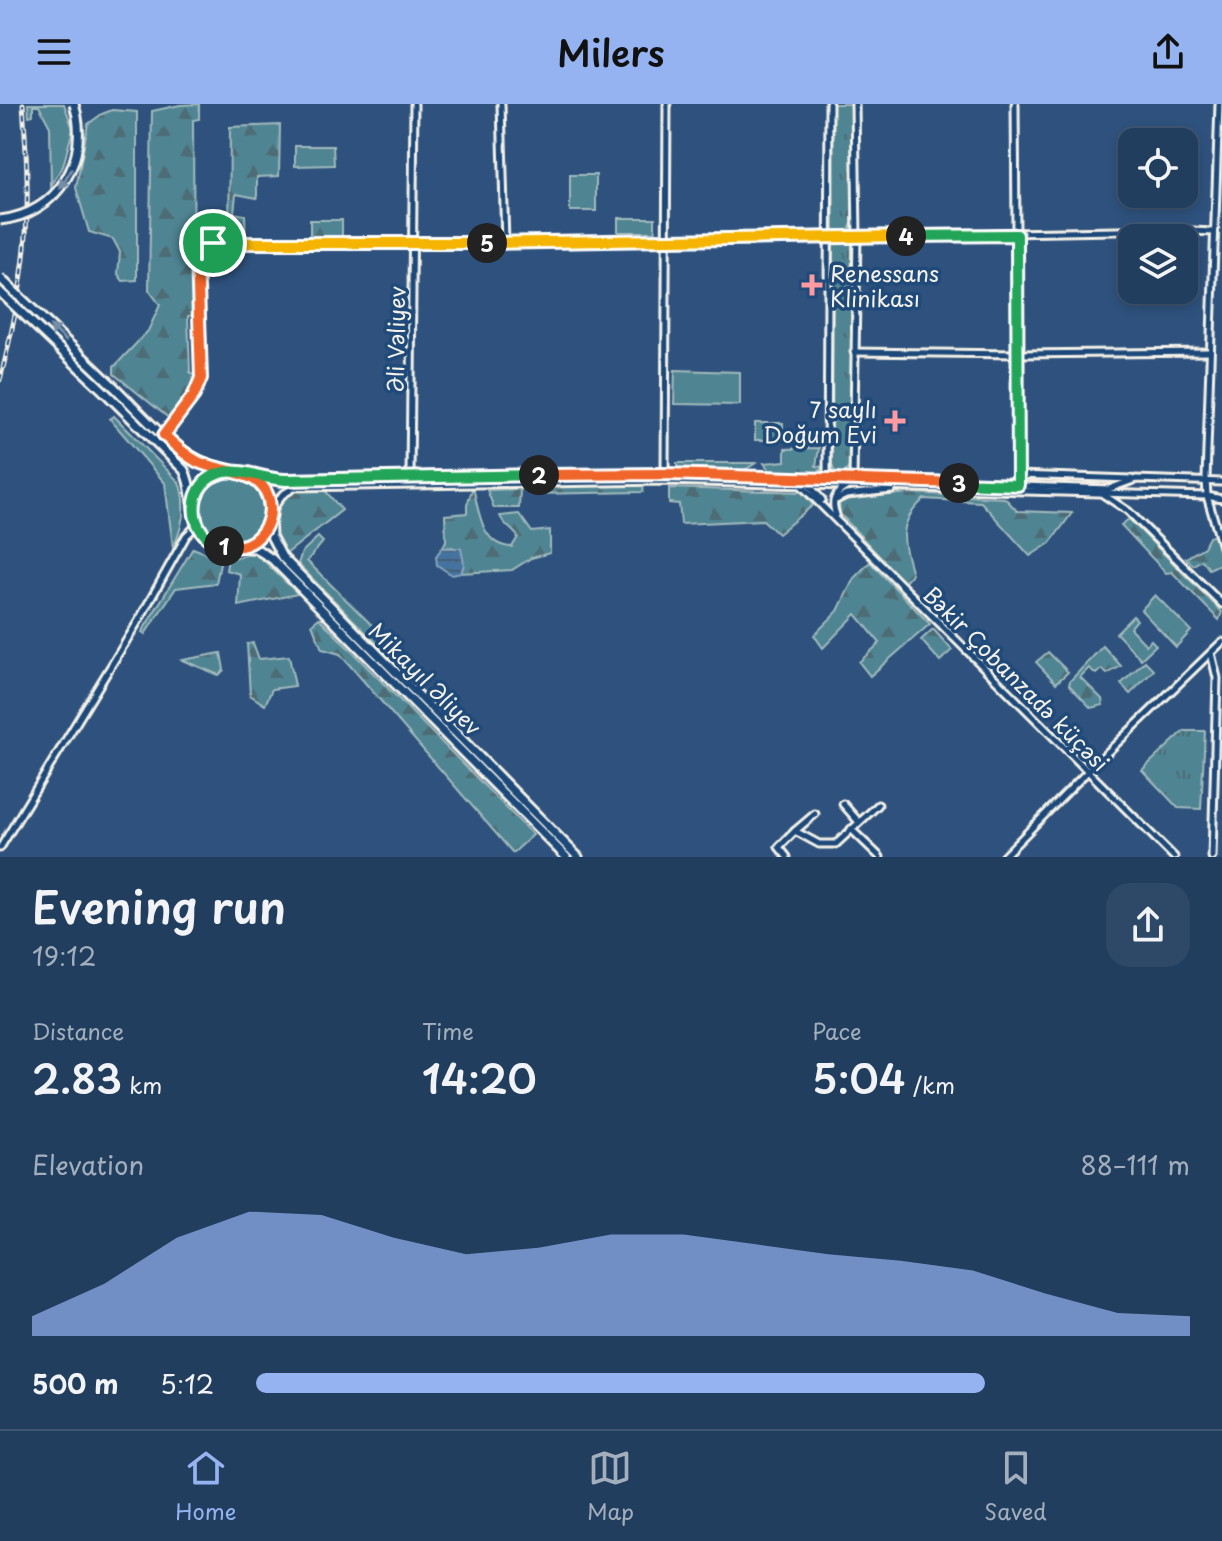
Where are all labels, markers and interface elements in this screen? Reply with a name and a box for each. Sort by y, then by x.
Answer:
text: Milers [557,25,665,79]
icon: menu [32,30,76,74]
icon: share [1146,30,1190,74]
map controls [1118,128,1198,304]
button: locate [1118,128,1198,208]
one-way arrow [59,168,73,190]
pin [179,209,247,277]
pin: 4 [886,216,926,256]
text: 4 [899,219,913,252]
icon: arrive [191,221,235,265]
pin: 5 [467,223,507,263]
button: layers [1118,224,1198,304]
text: 5 [480,226,494,259]
place label: Renessans Klinikası [830,256,939,314]
marker: Renessans Klinikası [801,274,823,296]
street label: Əli Vəliyev [378,286,412,392]
one-way arrow [49,324,68,343]
place label: 7 saylı Doğum Evi [763,392,877,450]
marker: 7 saylı Doğum Evi [884,410,906,432]
pin: 2 [519,455,559,495]
text: 2 [531,458,547,491]
pin: 3 [939,463,979,503]
text: 3 [952,466,966,499]
pin: 1 [204,526,244,566]
text: 1 [219,529,229,562]
street label: Bəkir Çobanzadə küçəsi [917,578,1117,778]
street label: Mikayıl Əliyev [362,614,490,742]
text: Evening run [32,873,286,939]
button: share [1106,883,1190,967]
text: 19:12 [32,936,96,975]
text: Distance [32,1014,124,1047]
text: Time [422,1014,474,1047]
text: Pace [812,1014,862,1047]
text: 2.83 [32,1047,122,1108]
text: 14:20 [422,1047,537,1108]
text: 5:04 [812,1047,906,1108]
text: km [122,1068,162,1101]
text: /km [906,1068,955,1101]
text: Elevation [32,1145,144,1184]
text: 88–111 m [1080,1145,1190,1184]
text: 500 m [32,1364,118,1403]
text: 5:12 [160,1364,214,1403]
tab: Home [175,1446,236,1527]
tab: Map [587,1446,634,1527]
tab: Saved [984,1446,1047,1527]

